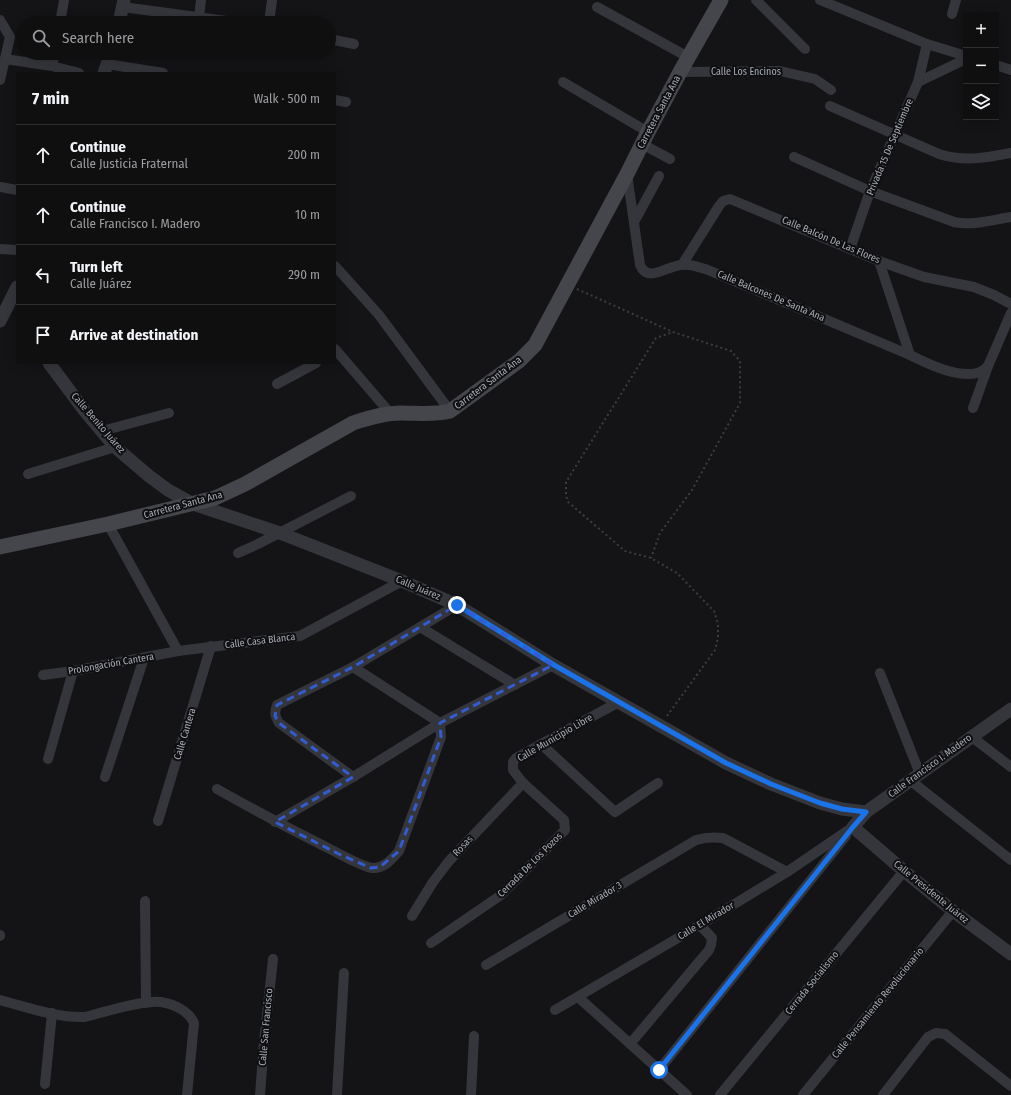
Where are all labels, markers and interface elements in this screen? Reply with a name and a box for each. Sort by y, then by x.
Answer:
map controls [963,12,999,120]
button: + [963,12,999,48]
search box [16,16,336,60]
icon: search [30,27,52,49]
text: Search here [62,29,134,47]
button: − [963,48,999,84]
street label: Calle Los Encinos [711,66,781,78]
street label: Carretera Santa Ana [635,73,683,151]
button: layers [963,84,999,120]
text: 7 min [32,88,69,109]
text: Walk · 500 m [253,91,320,106]
street label: Privada 15 De Septiembre [864,97,916,197]
text: Continue [70,138,126,156]
icon: ahead [32,144,54,166]
text: 200 m [288,147,320,162]
text: Calle Justicia Fraternal [70,156,188,171]
text: Continue [70,198,126,216]
icon: ahead [32,204,54,226]
text: 10 m [295,207,320,222]
street label: Calle Balcón De Las Flores [780,214,882,266]
text: Calle Francisco I. Madero [70,216,200,231]
text: Turn left [70,258,123,276]
icon: left [32,264,54,286]
text: 290 m [288,267,320,282]
street label: Calle Balcones De Santa Ana [716,268,827,324]
text: Calle Juárez [70,276,131,291]
icon: arrive [32,324,54,346]
text: Arrive at destination [70,326,198,344]
street label: Carretera Santa Ana [452,354,524,412]
street label: Calle Benito Juárez [69,390,128,456]
street label: Carretera Santa Ana [142,489,224,521]
street label: Calle Juárez [394,573,442,603]
route end [448,596,466,614]
street label: Calle Casa Blanca [224,631,296,651]
street label: Prolongación Cantera [67,651,155,677]
street label: Calle Cantera [171,707,199,761]
street label: Calle Municipio Libre [515,712,595,764]
street label: Calle Francisco I. Madero [886,732,974,800]
street label: Cerrada De Los Pozos [495,830,565,900]
street label: Rosas [450,833,476,859]
street label: Calle Presidente Juárez [891,858,971,926]
street label: Calle Mirador 3 [566,879,625,921]
street label: Calle El Mirador [676,899,737,943]
street label: Calle Pensamiento Revolucionario [830,945,926,1061]
street label: Cerrada Socialismo [783,949,841,1017]
street label: Calle San Francisco [257,988,275,1066]
route start [650,1061,668,1079]

